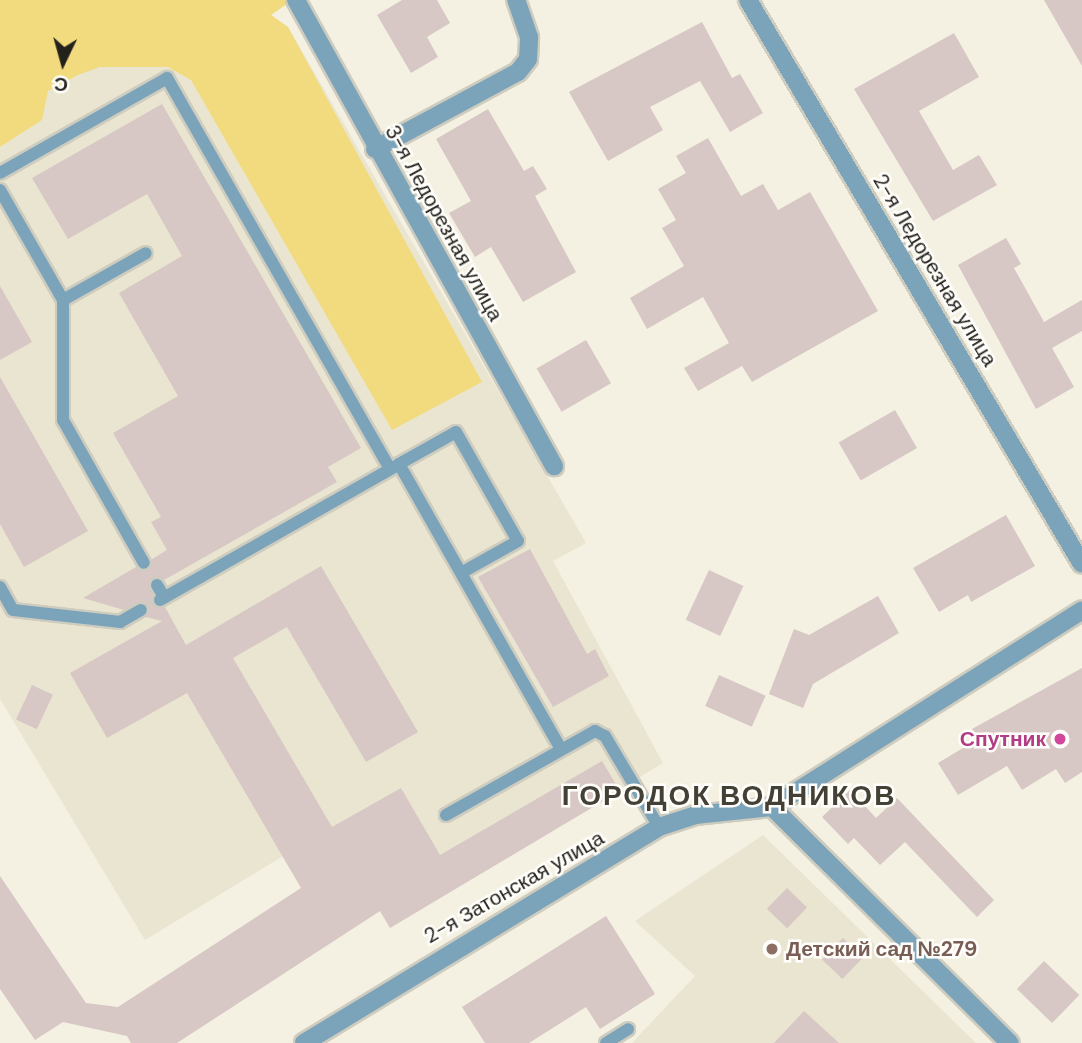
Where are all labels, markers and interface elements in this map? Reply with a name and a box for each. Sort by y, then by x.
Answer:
north arrow [28,28,98,98]
text: С [53,71,69,97]
street label: 3-я Ледорезная улица [380,121,508,325]
street label: 2-я Ледорезная улица [868,169,1002,371]
place label: Спутник [960,726,1046,752]
marker: Спутник [1052,731,1068,747]
district label: ГОРОДОК ВОДНИКОВ [564,779,894,813]
street label: 2-я Затонская улица [420,825,608,949]
place label: Детский сад №279 [786,936,977,962]
marker: Детский сад №279 [764,941,780,957]

